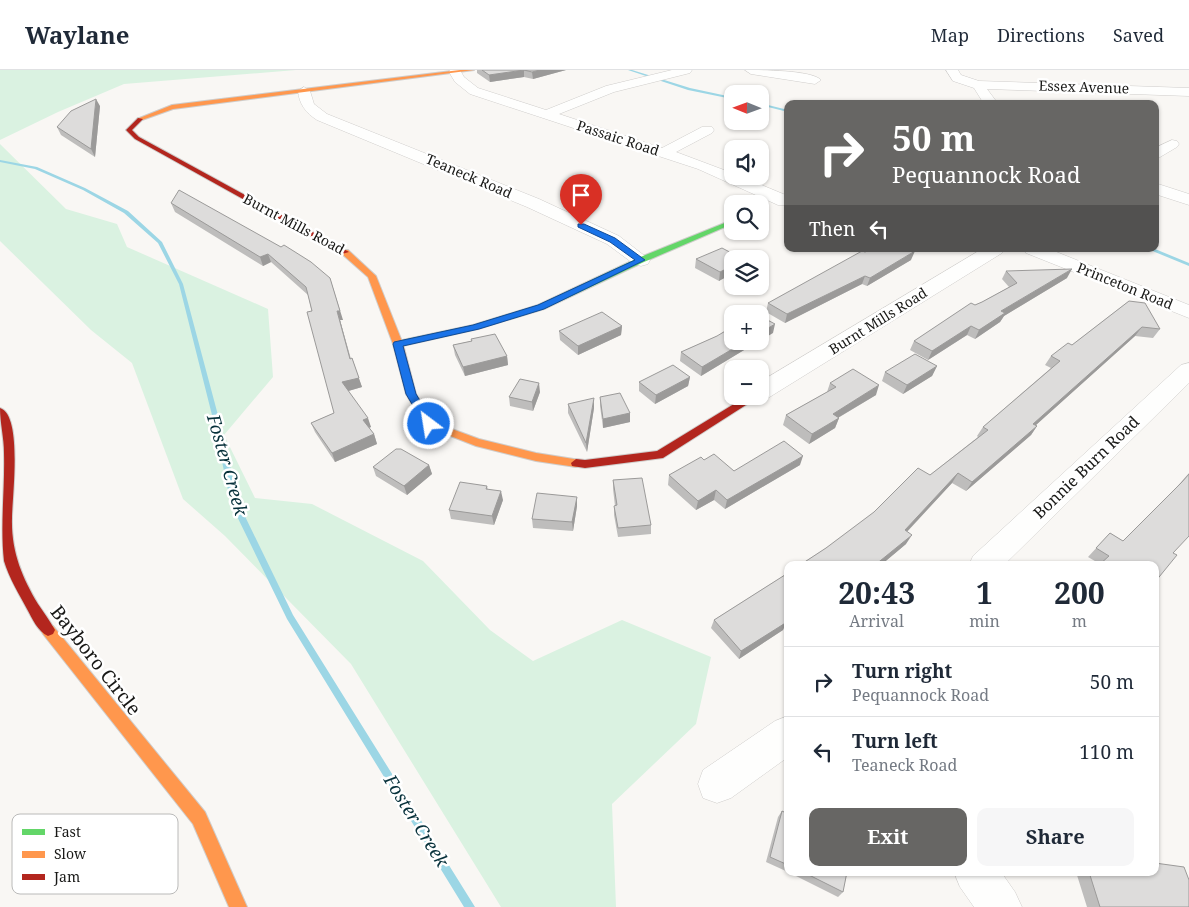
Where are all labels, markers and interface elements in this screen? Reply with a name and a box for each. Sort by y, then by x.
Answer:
text: Waylane [25,18,129,51]
text: Map [931,23,969,47]
text: Directions [997,23,1085,47]
text: Saved [1113,23,1164,47]
street label: Essex Avenue [1038,75,1130,98]
north arrow [724,85,769,130]
map controls [724,85,769,405]
text: 50 m [892,114,975,161]
street label: Passaic Road [575,115,662,160]
icon: right [809,120,874,185]
button: sound [724,140,769,185]
street label: Teaneck Road [423,149,516,202]
text: Pequannock Road [892,159,1080,189]
pin [560,174,602,225]
icon: arrive [567,181,595,209]
street label: Burnt Mills Road [240,189,349,258]
button: search [724,195,769,240]
icon: left [865,215,893,243]
text: Then [809,216,855,242]
button: layers [724,250,769,295]
street label: Princeton Road [1074,258,1177,314]
street label: Burnt Mills Road [825,283,931,358]
button: + [724,305,769,350]
button: − [724,360,769,405]
position arrow [402,397,454,449]
water label: Foster Creek [202,410,254,519]
street label: Bonnie Burn Road [1028,411,1144,523]
text: 20:43 [838,572,915,613]
text: 1 [976,572,993,613]
text: 200 [1054,572,1105,613]
street label: Bayboro Circle [45,600,147,720]
text: Arrival [849,610,904,632]
text: min [969,610,1000,632]
text: m [1072,610,1087,632]
text: Turn right [852,658,952,684]
icon: right [809,668,837,696]
text: 50 m [1090,669,1134,695]
text: Pequannock Road [852,684,989,706]
text: Turn left [852,728,938,754]
icon: left [809,738,837,766]
text: 110 m [1079,739,1134,765]
text: Teaneck Road [852,754,957,776]
water label: Foster Creek [378,769,455,872]
button: Exit [809,808,967,866]
button: Share [977,808,1134,866]
legend [12,814,178,894]
text: Fast [54,822,81,841]
text: Slow [54,844,87,863]
text: Jam [53,867,80,886]

